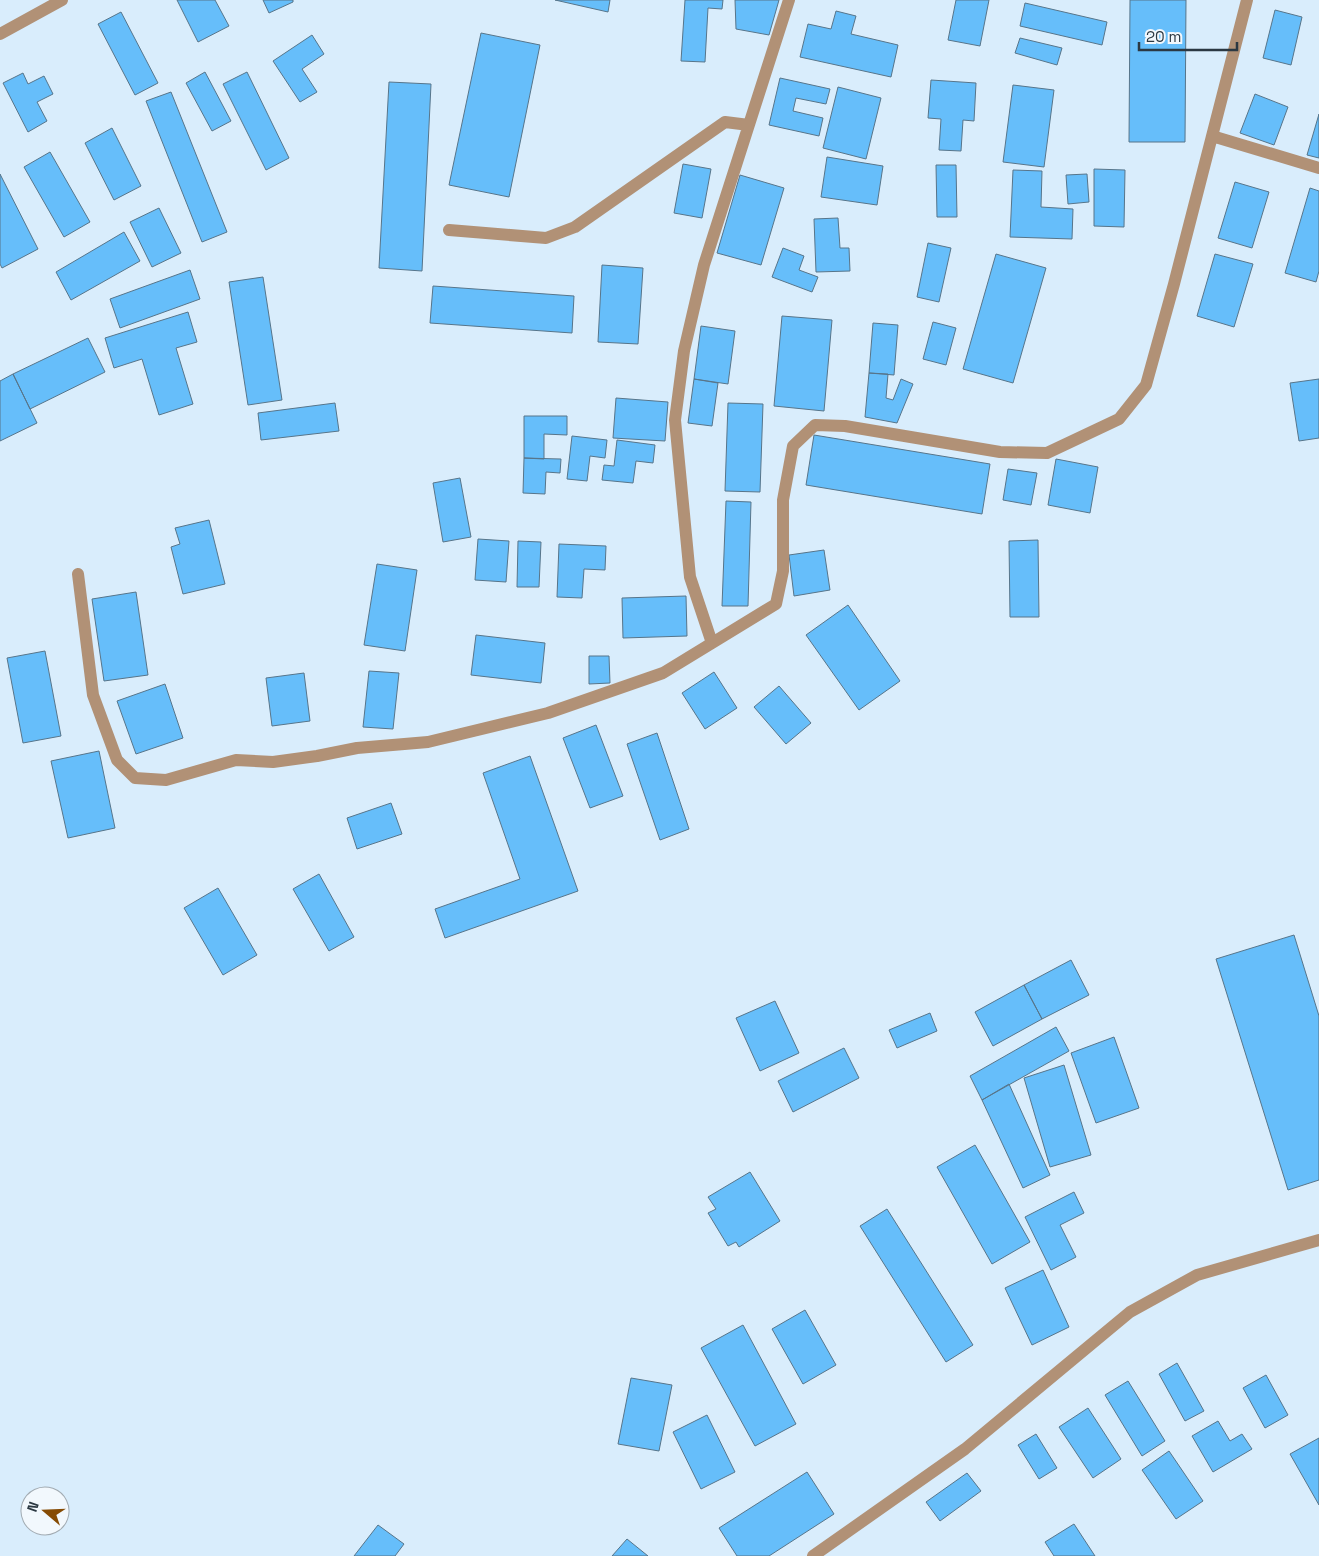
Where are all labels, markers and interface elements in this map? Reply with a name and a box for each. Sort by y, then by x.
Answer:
scale bar [1139,20,1236,52]
text: 20 m [1146,27,1181,46]
north arrow [20,1486,70,1536]
text: N [23,1499,43,1514]

